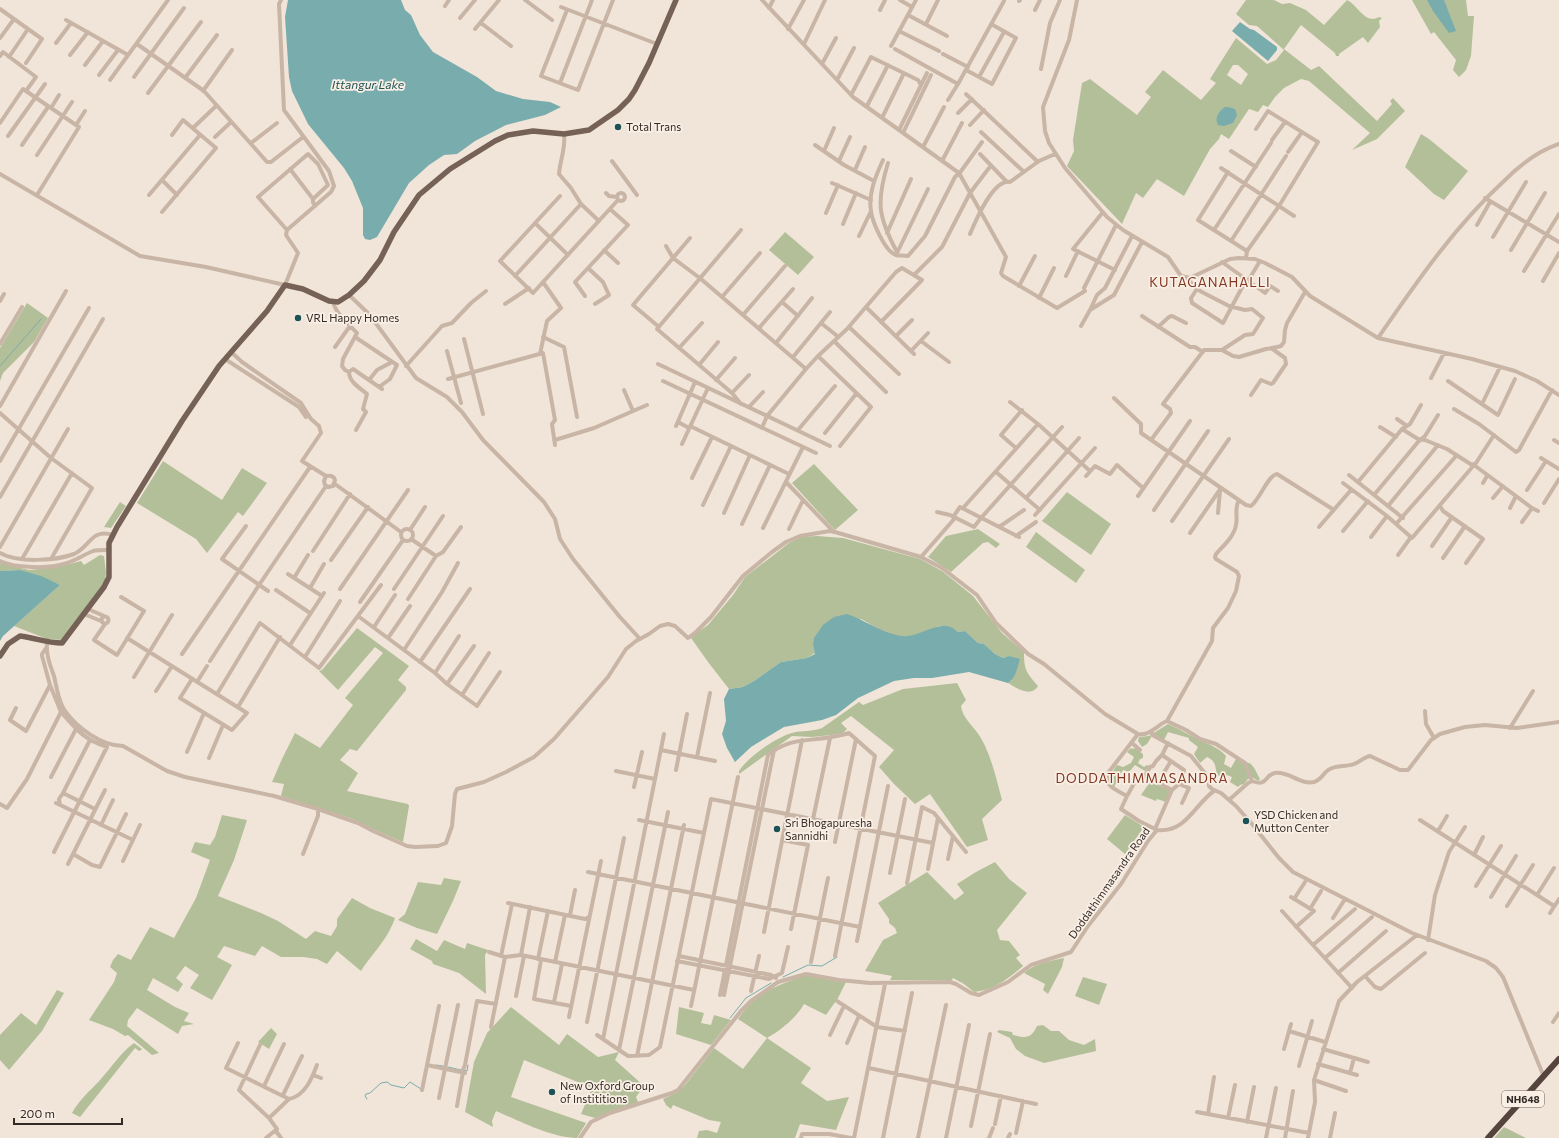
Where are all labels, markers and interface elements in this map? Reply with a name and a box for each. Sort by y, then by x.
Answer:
water label: Ittangur Lake [332,77,405,91]
place label: Total Trans [626,120,681,133]
marker: Total Trans [613,122,623,132]
district label: KUTAGANAHALLI [1149,274,1271,290]
place label: VRL Happy Homes [306,311,399,324]
marker: VRL Happy Homes [293,313,303,323]
district label: DODDATHIMMASANDRA [1055,770,1229,786]
place label: YSD Chicken and Mutton Center [1254,808,1338,834]
place label: Sri Bhogapuresha Sannidhi [785,816,872,842]
marker: YSD Chicken and Mutton Center [1241,816,1251,826]
marker: Sri Bhogapuresha Sannidhi [772,824,782,834]
street label: Doddathimmasandra Road [1065,825,1152,941]
place label: New Oxford Group of Instititions [560,1079,654,1105]
marker: New Oxford Group of Instititions [547,1087,557,1097]
road number: NH648 [1502,1091,1544,1107]
scale bar [14,1100,122,1126]
text: 200 m [20,1106,55,1120]

